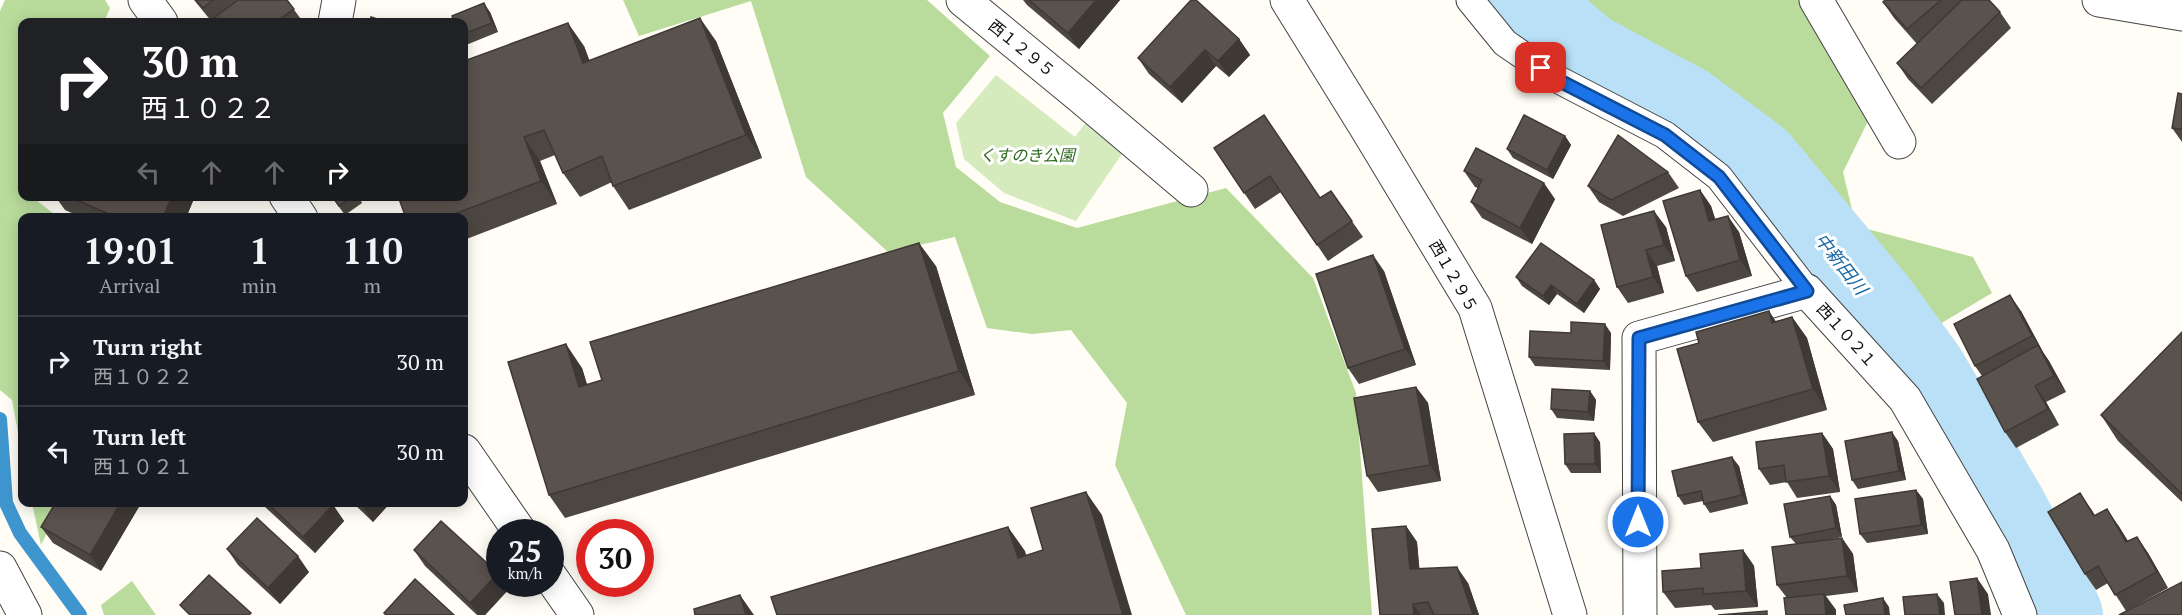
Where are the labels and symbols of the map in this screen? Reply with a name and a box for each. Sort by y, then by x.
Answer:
street label: 西１２９５ [984,14,1060,82]
pin [1515,42,1566,93]
park label: くすのき公園 [979,144,1077,166]
water label: 中新田川 [1810,228,1875,301]
street label: 西１２９５ [1424,236,1484,316]
street label: 西１０２１ [1812,298,1882,372]
position arrow [1606,490,1670,554]
speed limit sign: 30 [576,519,654,597]

